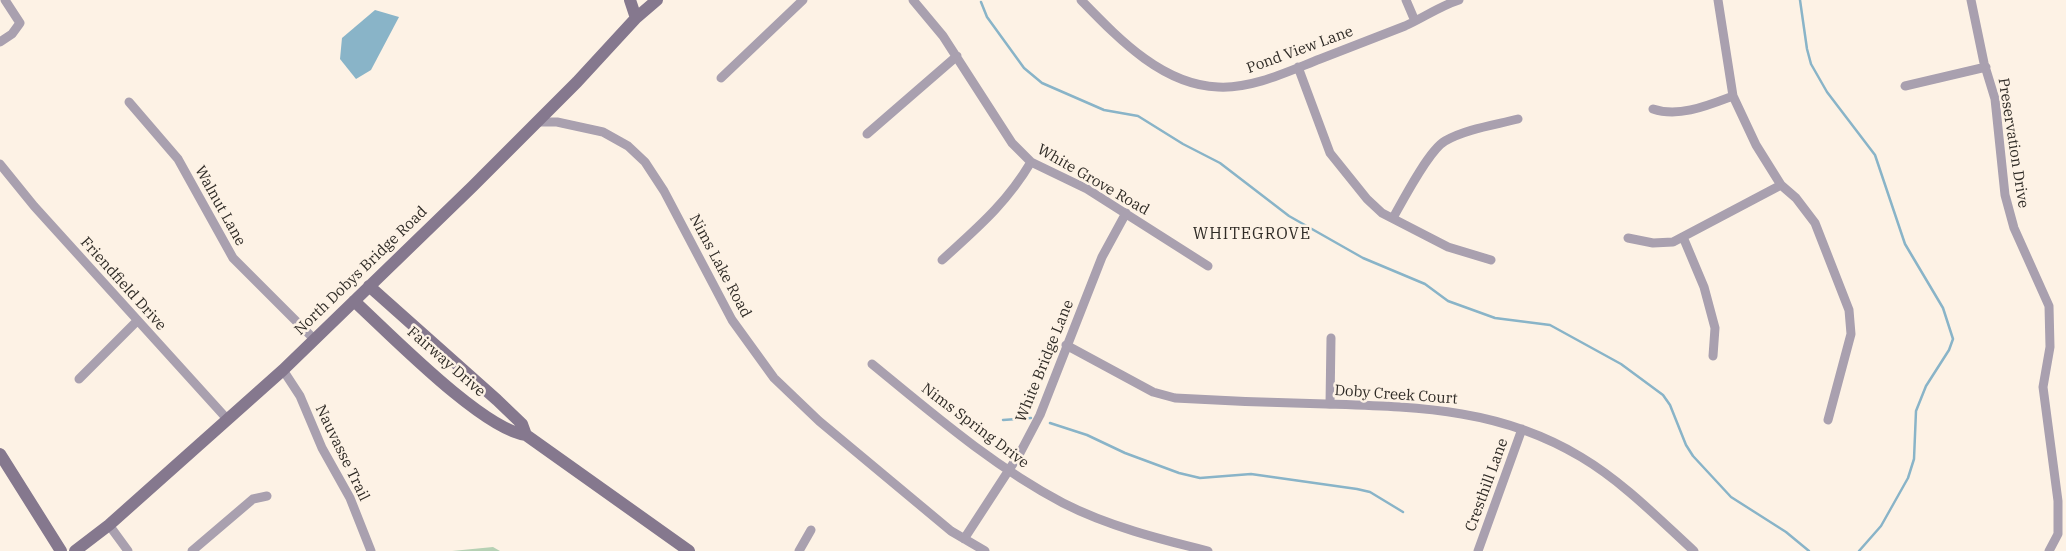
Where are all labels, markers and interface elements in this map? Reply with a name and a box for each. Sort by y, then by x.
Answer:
street label: Pond View Lane [1244,22,1356,78]
street label: Preservation Drive [1994,77,2032,209]
street label: White Grove Road [1034,141,1152,219]
street label: Walnut Lane [191,163,249,249]
street label: North Dobys Bridge Road [291,203,431,339]
street label: Nims Lake Road [685,211,755,321]
district label: WHITEGROVE [1192,224,1312,244]
street label: Friendfield Drive [76,234,170,334]
street label: White Bridge Lane [1012,297,1078,425]
street label: Fairway Drive [403,323,489,401]
street label: Nims Spring Drive [918,380,1032,472]
street label: Doby Creek Court [1334,382,1458,408]
street label: Nauvasse Trail [311,402,373,504]
street label: Cresthill Lane [1462,436,1512,534]

